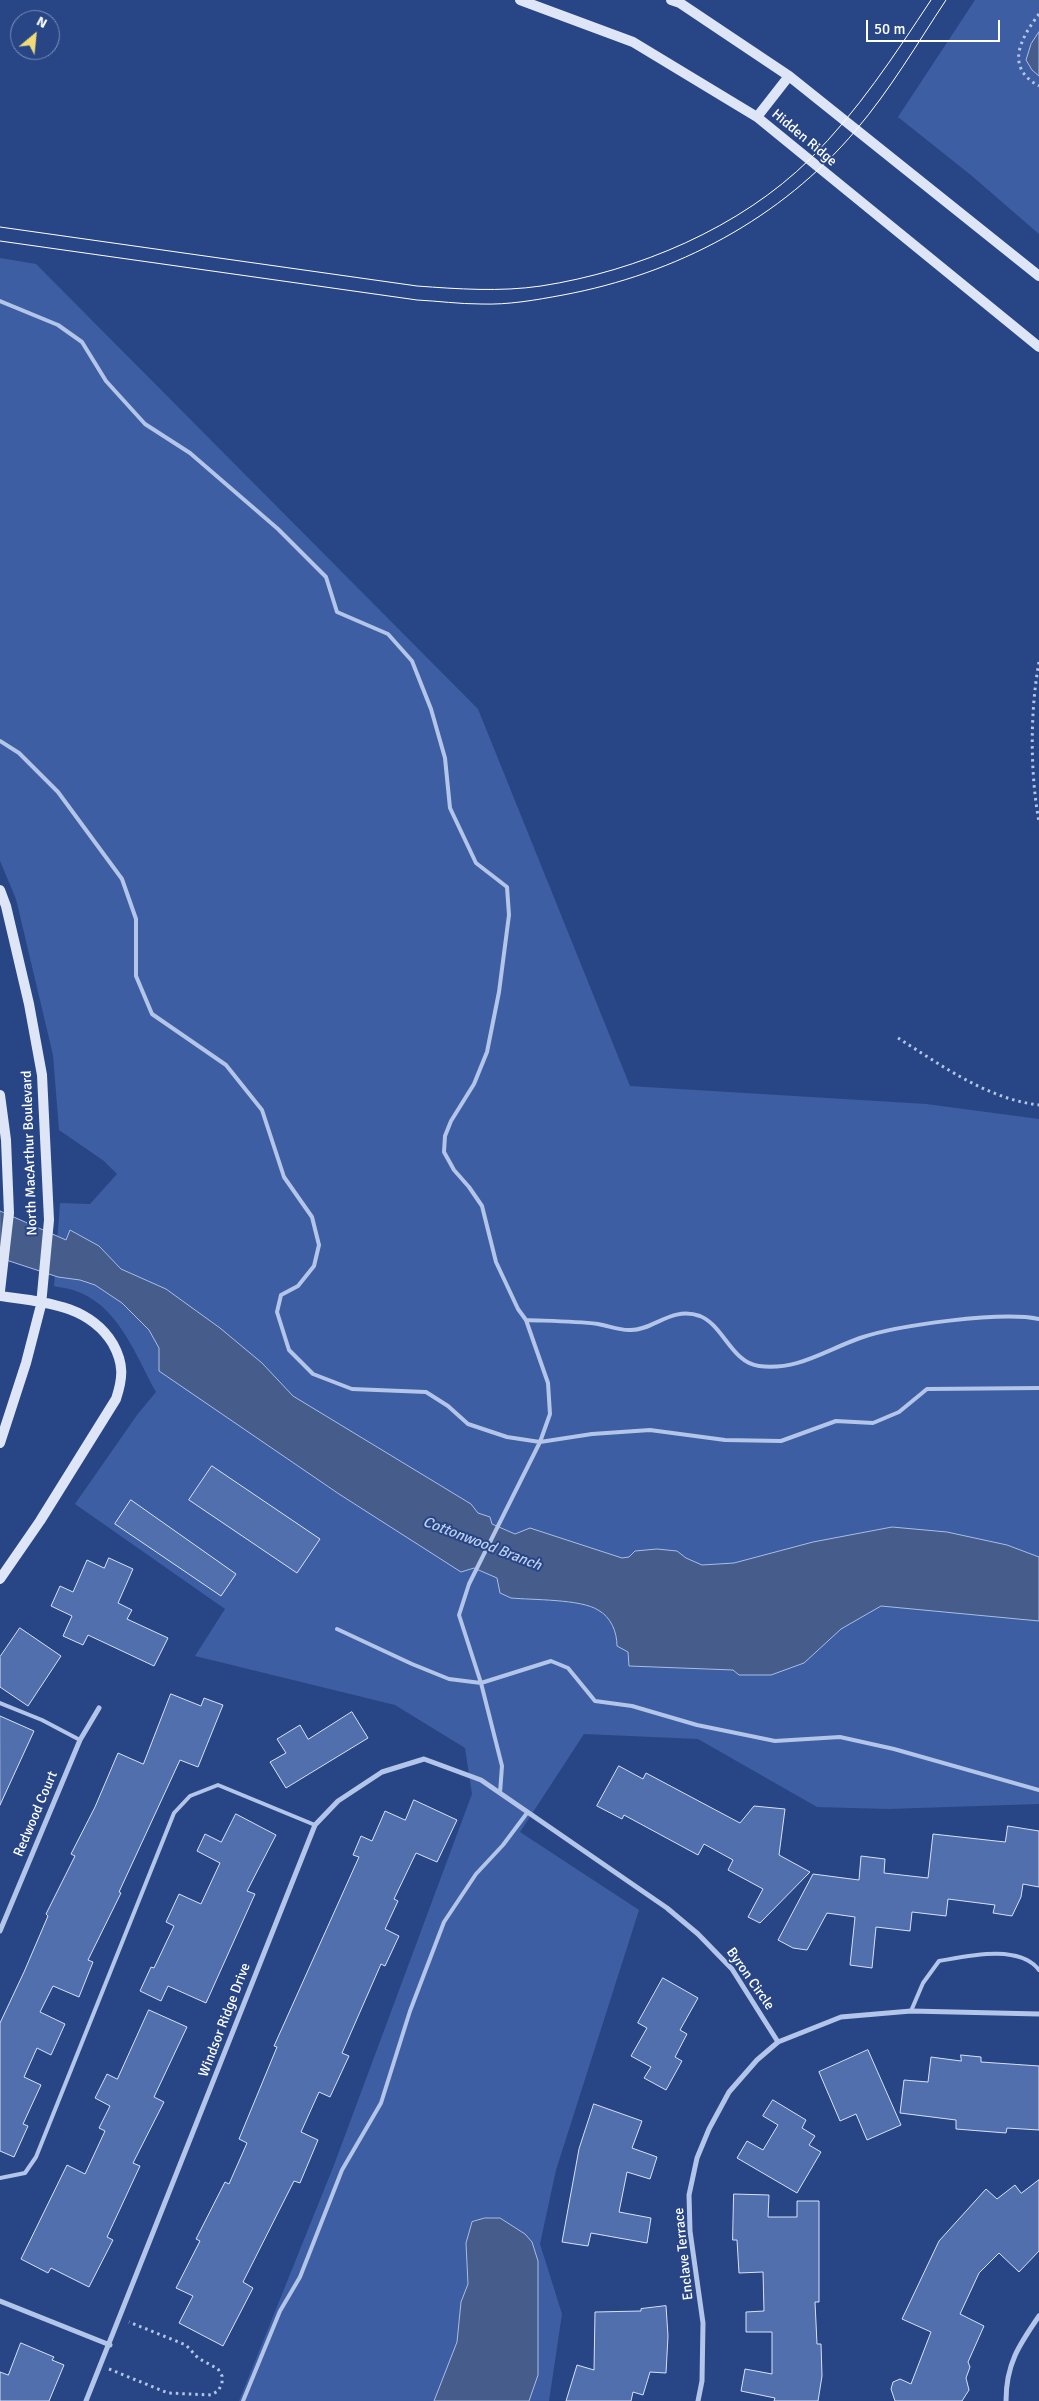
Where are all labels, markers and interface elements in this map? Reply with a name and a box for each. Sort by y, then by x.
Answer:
north arrow [10,10,60,60]
scale bar [869,10,1003,42]
text: N [34,12,50,32]
text: 50 m [874,20,905,38]
street label: Hidden Ridge [768,106,840,170]
street label: North MacArthur Boulevard [19,1070,41,1236]
water label: Cottonwood Branch [420,1513,544,1575]
street label: Redwood Court [10,1769,62,1859]
street label: Byron Circle [722,1945,778,2013]
street label: Windsor Ridge Drive [196,1961,254,2079]
street label: Enclave Terrace [671,2207,697,2301]

